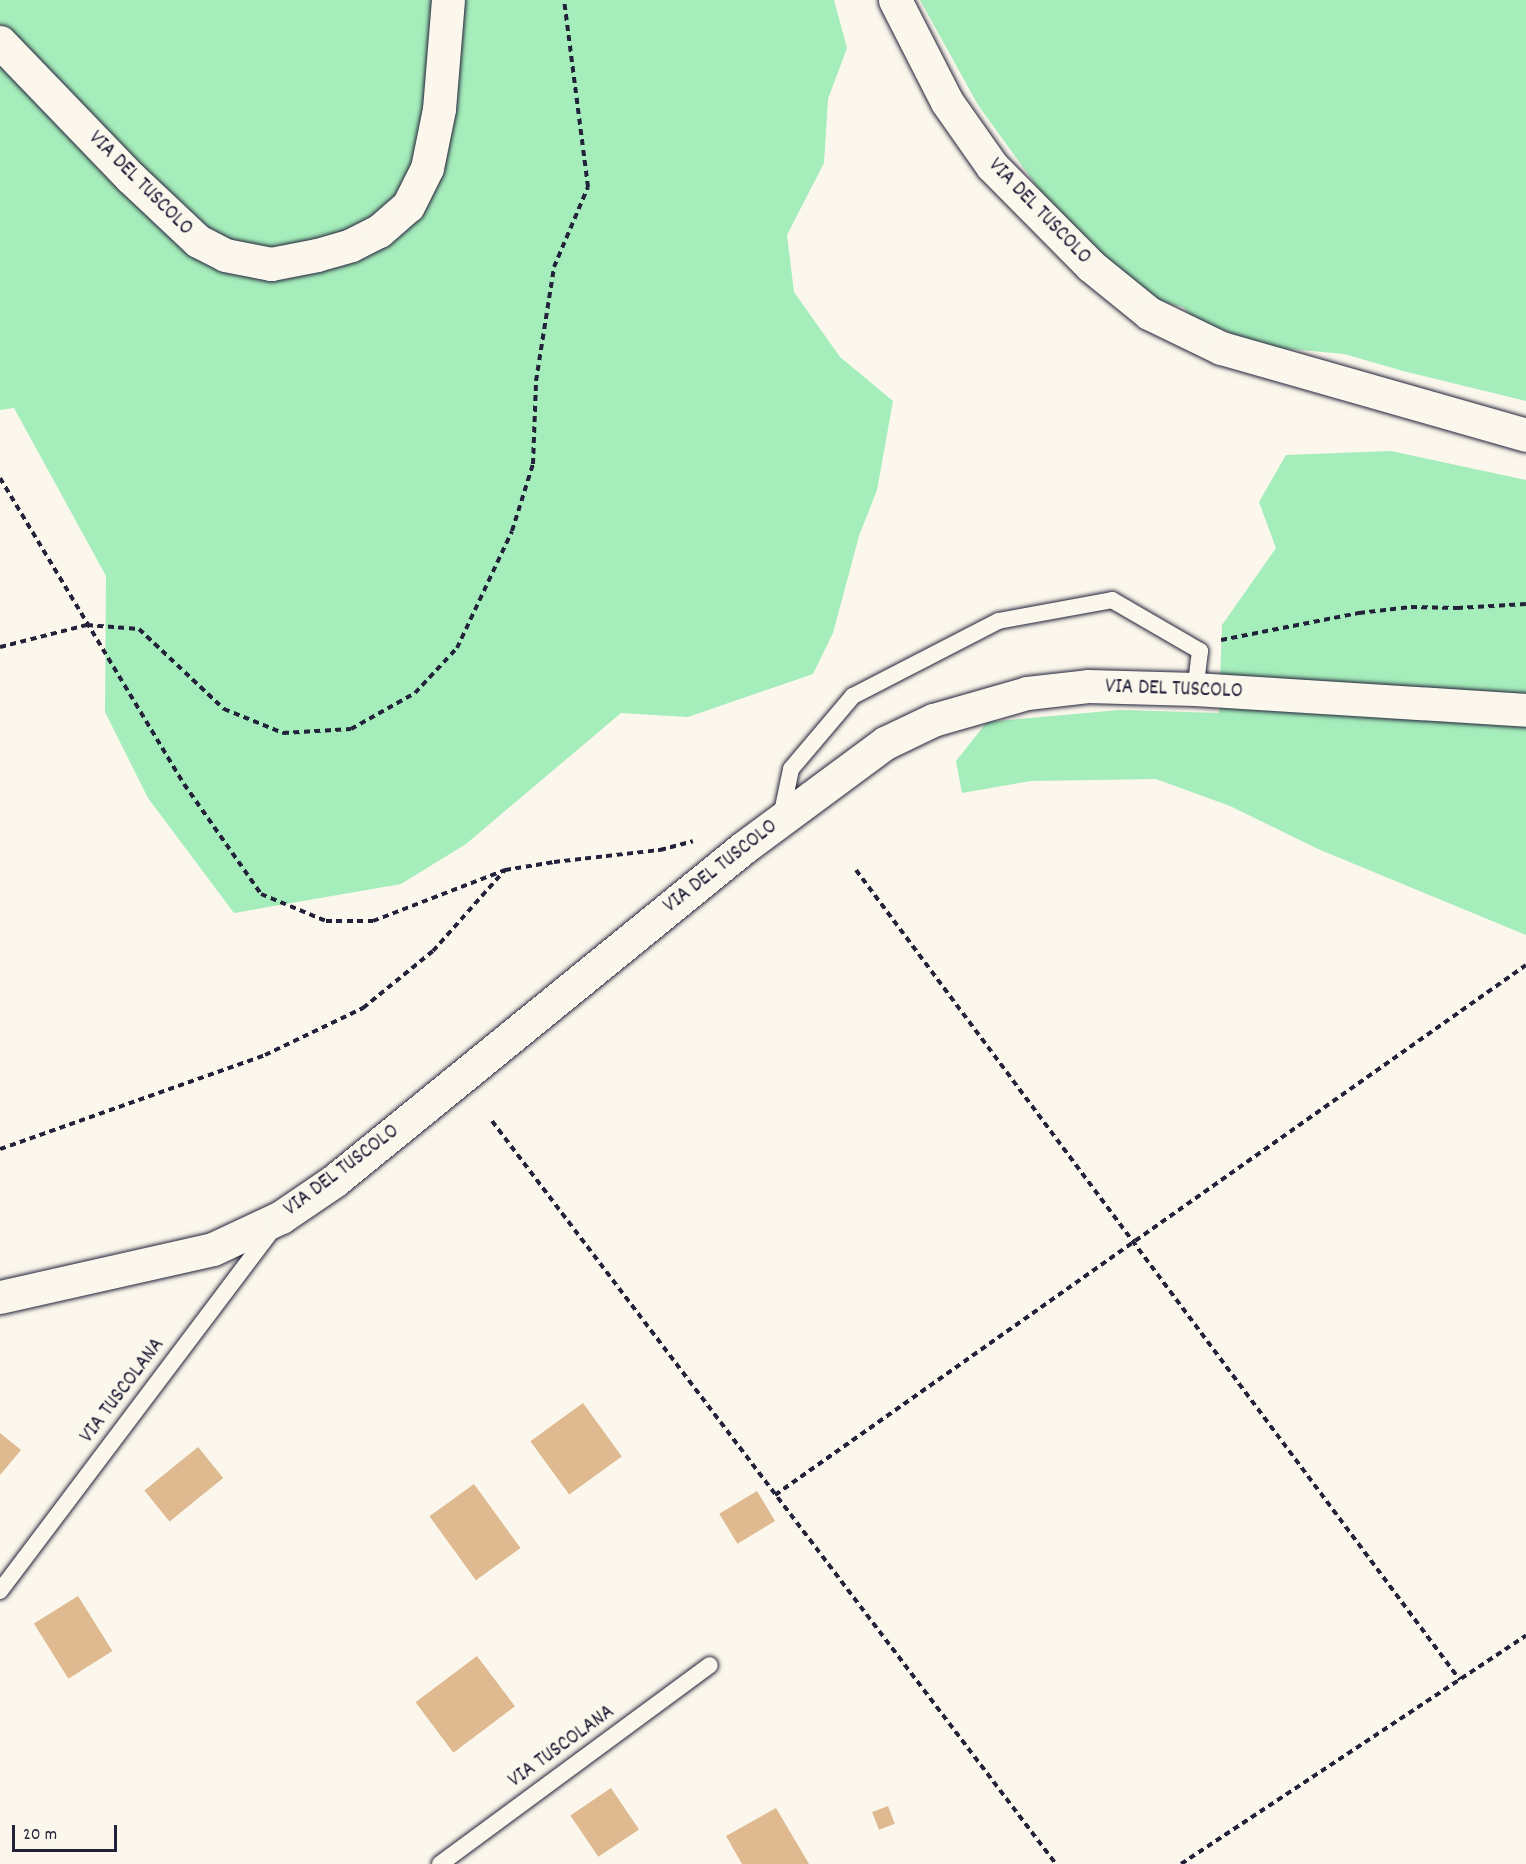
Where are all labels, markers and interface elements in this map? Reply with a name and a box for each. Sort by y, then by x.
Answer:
street label: VIA DEL TUSCOLO [82,126,198,242]
street label: VIA DEL TUSCOLO [982,154,1096,270]
street label: VIA DEL TUSCOLO [1105,675,1243,705]
street label: VIA DEL TUSCOLO [659,815,783,919]
street label: VIA DEL TUSCOLO [280,1120,404,1222]
street label: VIA TUSCOLANA [75,1334,171,1448]
street label: VIA TUSCOLANA [504,1700,620,1794]
scale bar [15,1813,120,1851]
text: 20 m [23,1823,57,1848]

